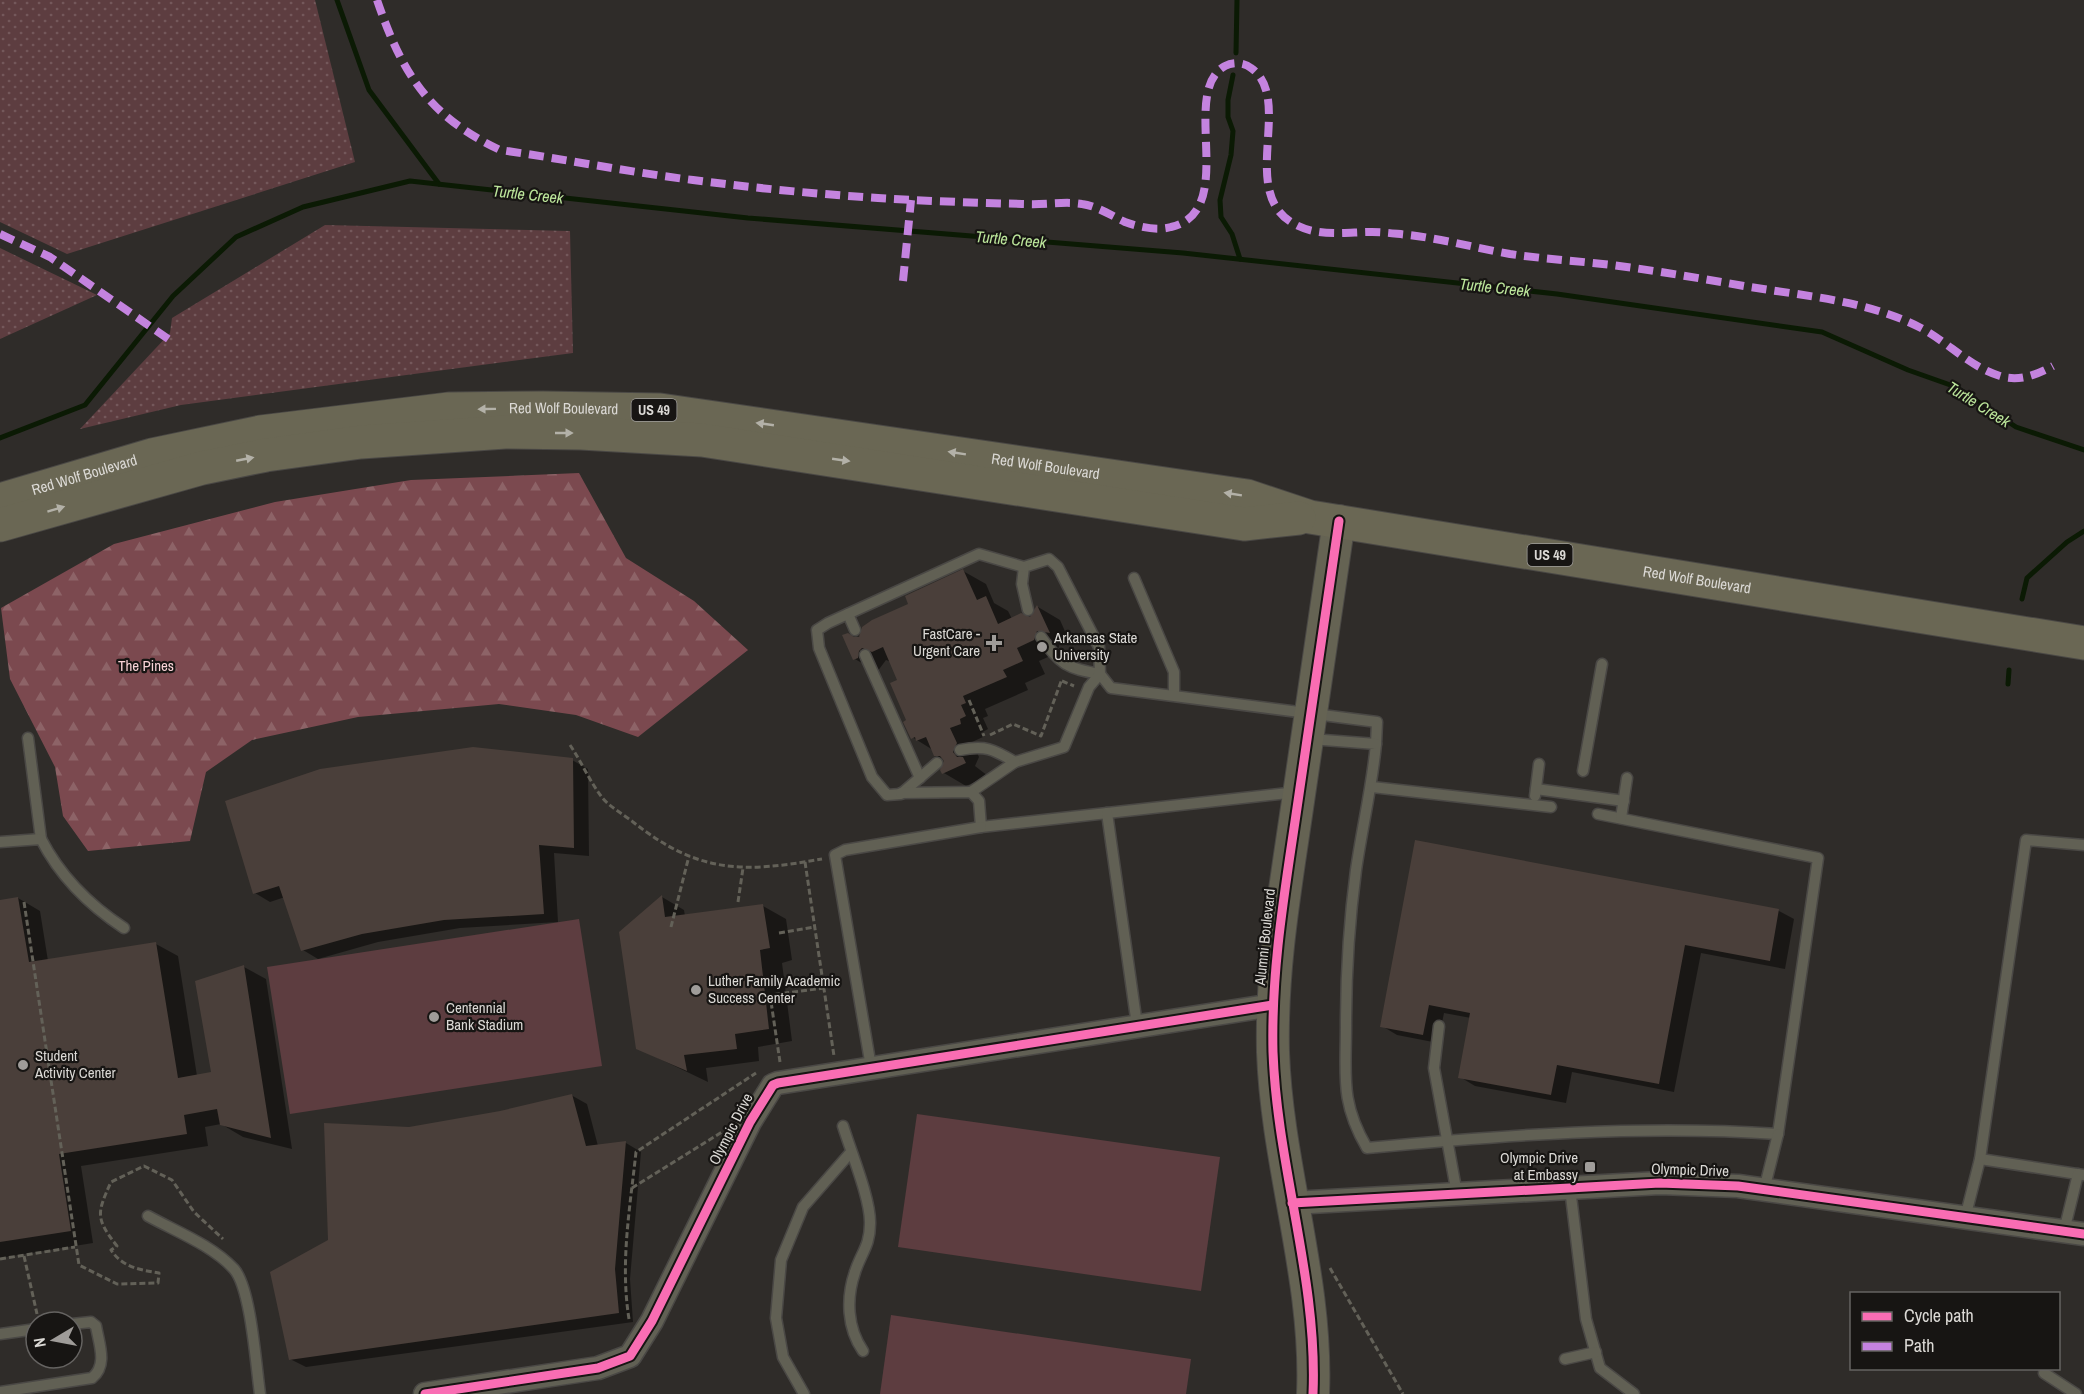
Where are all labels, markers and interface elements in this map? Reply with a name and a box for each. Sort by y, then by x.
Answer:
water label: Turtle Creek [492,179,565,209]
water label: Turtle Creek [975,225,1048,253]
water label: Turtle Creek [1459,272,1532,302]
water label: Turtle Creek [1943,376,2015,432]
street label: Red Wolf Boulevard [509,397,618,419]
road number: US 49 [632,399,676,421]
one-way arrow [477,404,496,414]
one-way arrow [755,420,774,429]
one-way arrow [554,428,573,438]
one-way arrow [948,448,967,457]
street label: Red Wolf Boulevard [990,448,1101,484]
street label: Red Wolf Boulevard [29,449,140,500]
one-way arrow [235,454,254,463]
one-way arrow [832,456,851,465]
one-way arrow [1224,490,1243,499]
one-way arrow [47,504,65,513]
road number: US 49 [1528,544,1572,566]
street label: Red Wolf Boulevard [1641,560,1753,599]
place label: FastCare - Urgent Care [913,623,980,661]
place label: Arkansas State University [1053,627,1138,665]
marker: FastCare - Urgent Care [985,634,1003,652]
marker: Arkansas State University [1035,640,1049,654]
park label: The Pines [118,655,174,676]
street label: Alumni Boulevard [1249,888,1280,987]
place label: Luther Family Academic Success Center [708,970,840,1008]
marker: Luther Family Academic Success Center [689,983,703,997]
place label: Centennial Bank Stadium [446,997,523,1035]
marker: Centennial Bank Stadium [427,1010,441,1024]
place label: Student Activity Center [34,1045,116,1083]
marker: Student Activity Center [16,1058,30,1072]
street label: Olympic Drive [704,1089,758,1168]
place label: Olympic Drive at Embassy [1500,1147,1579,1185]
street label: Olympic Drive [1651,1158,1729,1181]
marker: Olympic Drive at Embassy [1583,1160,1597,1174]
legend [1850,1292,2060,1370]
text: Cycle path [1904,1303,1974,1328]
north arrow [24,1310,84,1370]
text: Path [1904,1333,1934,1358]
text: N [28,1336,51,1349]

